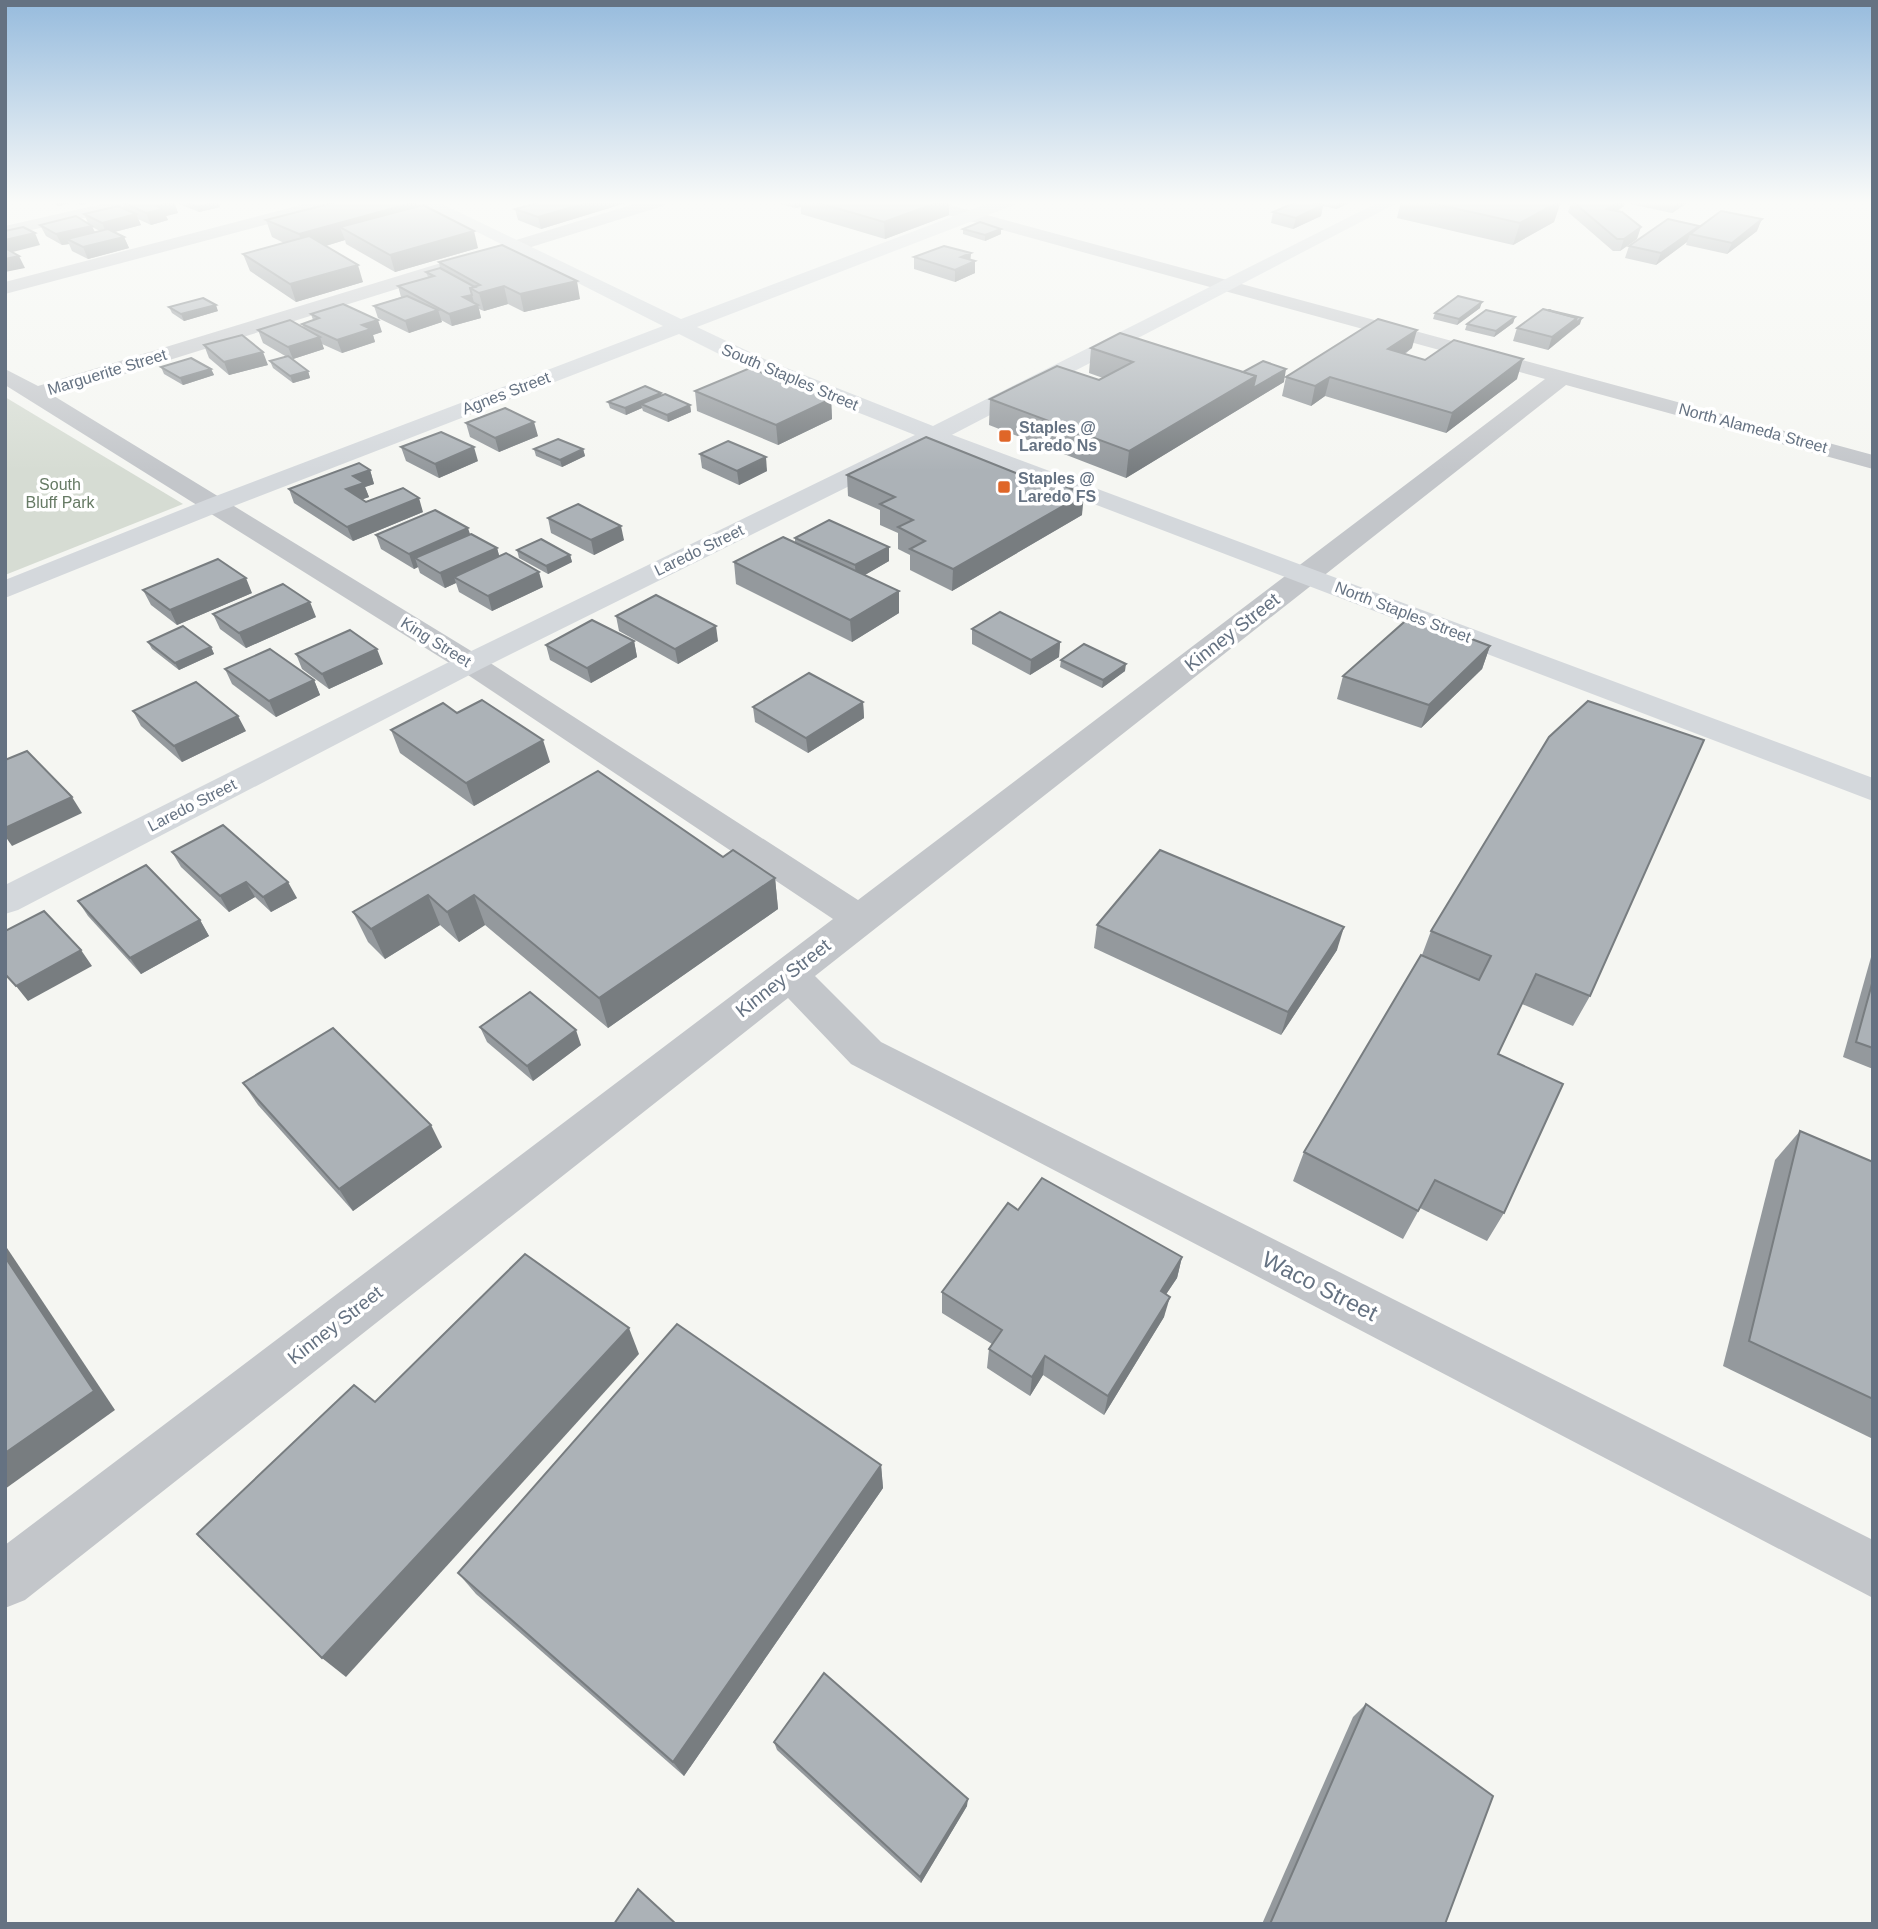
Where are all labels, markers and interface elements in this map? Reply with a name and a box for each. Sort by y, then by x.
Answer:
street label: South Staples Street [719,341,861,414]
street label: Marguerite Street [45,346,169,398]
street label: Agnes Street [460,368,553,418]
street label: North Alameda Street [1677,400,1830,456]
place label: Staples @ Laredo Ns [1019,419,1097,454]
marker: Staples @ Laredo Ns [997,428,1013,444]
place label: Staples @ Laredo FS [1018,470,1097,505]
park label: South Bluff Park [25,476,96,511]
marker: Staples @ Laredo FS [996,479,1012,495]
street label: Laredo Street [652,521,747,579]
street label: North Staples Street [1333,578,1474,646]
street label: Kinney Street [1181,588,1284,675]
street label: King Street [398,614,475,670]
street label: Laredo Street [145,775,240,835]
street label: Kinney Street [732,934,835,1021]
street label: Waco Street [1258,1246,1382,1326]
street label: Kinney Street [284,1281,387,1368]

